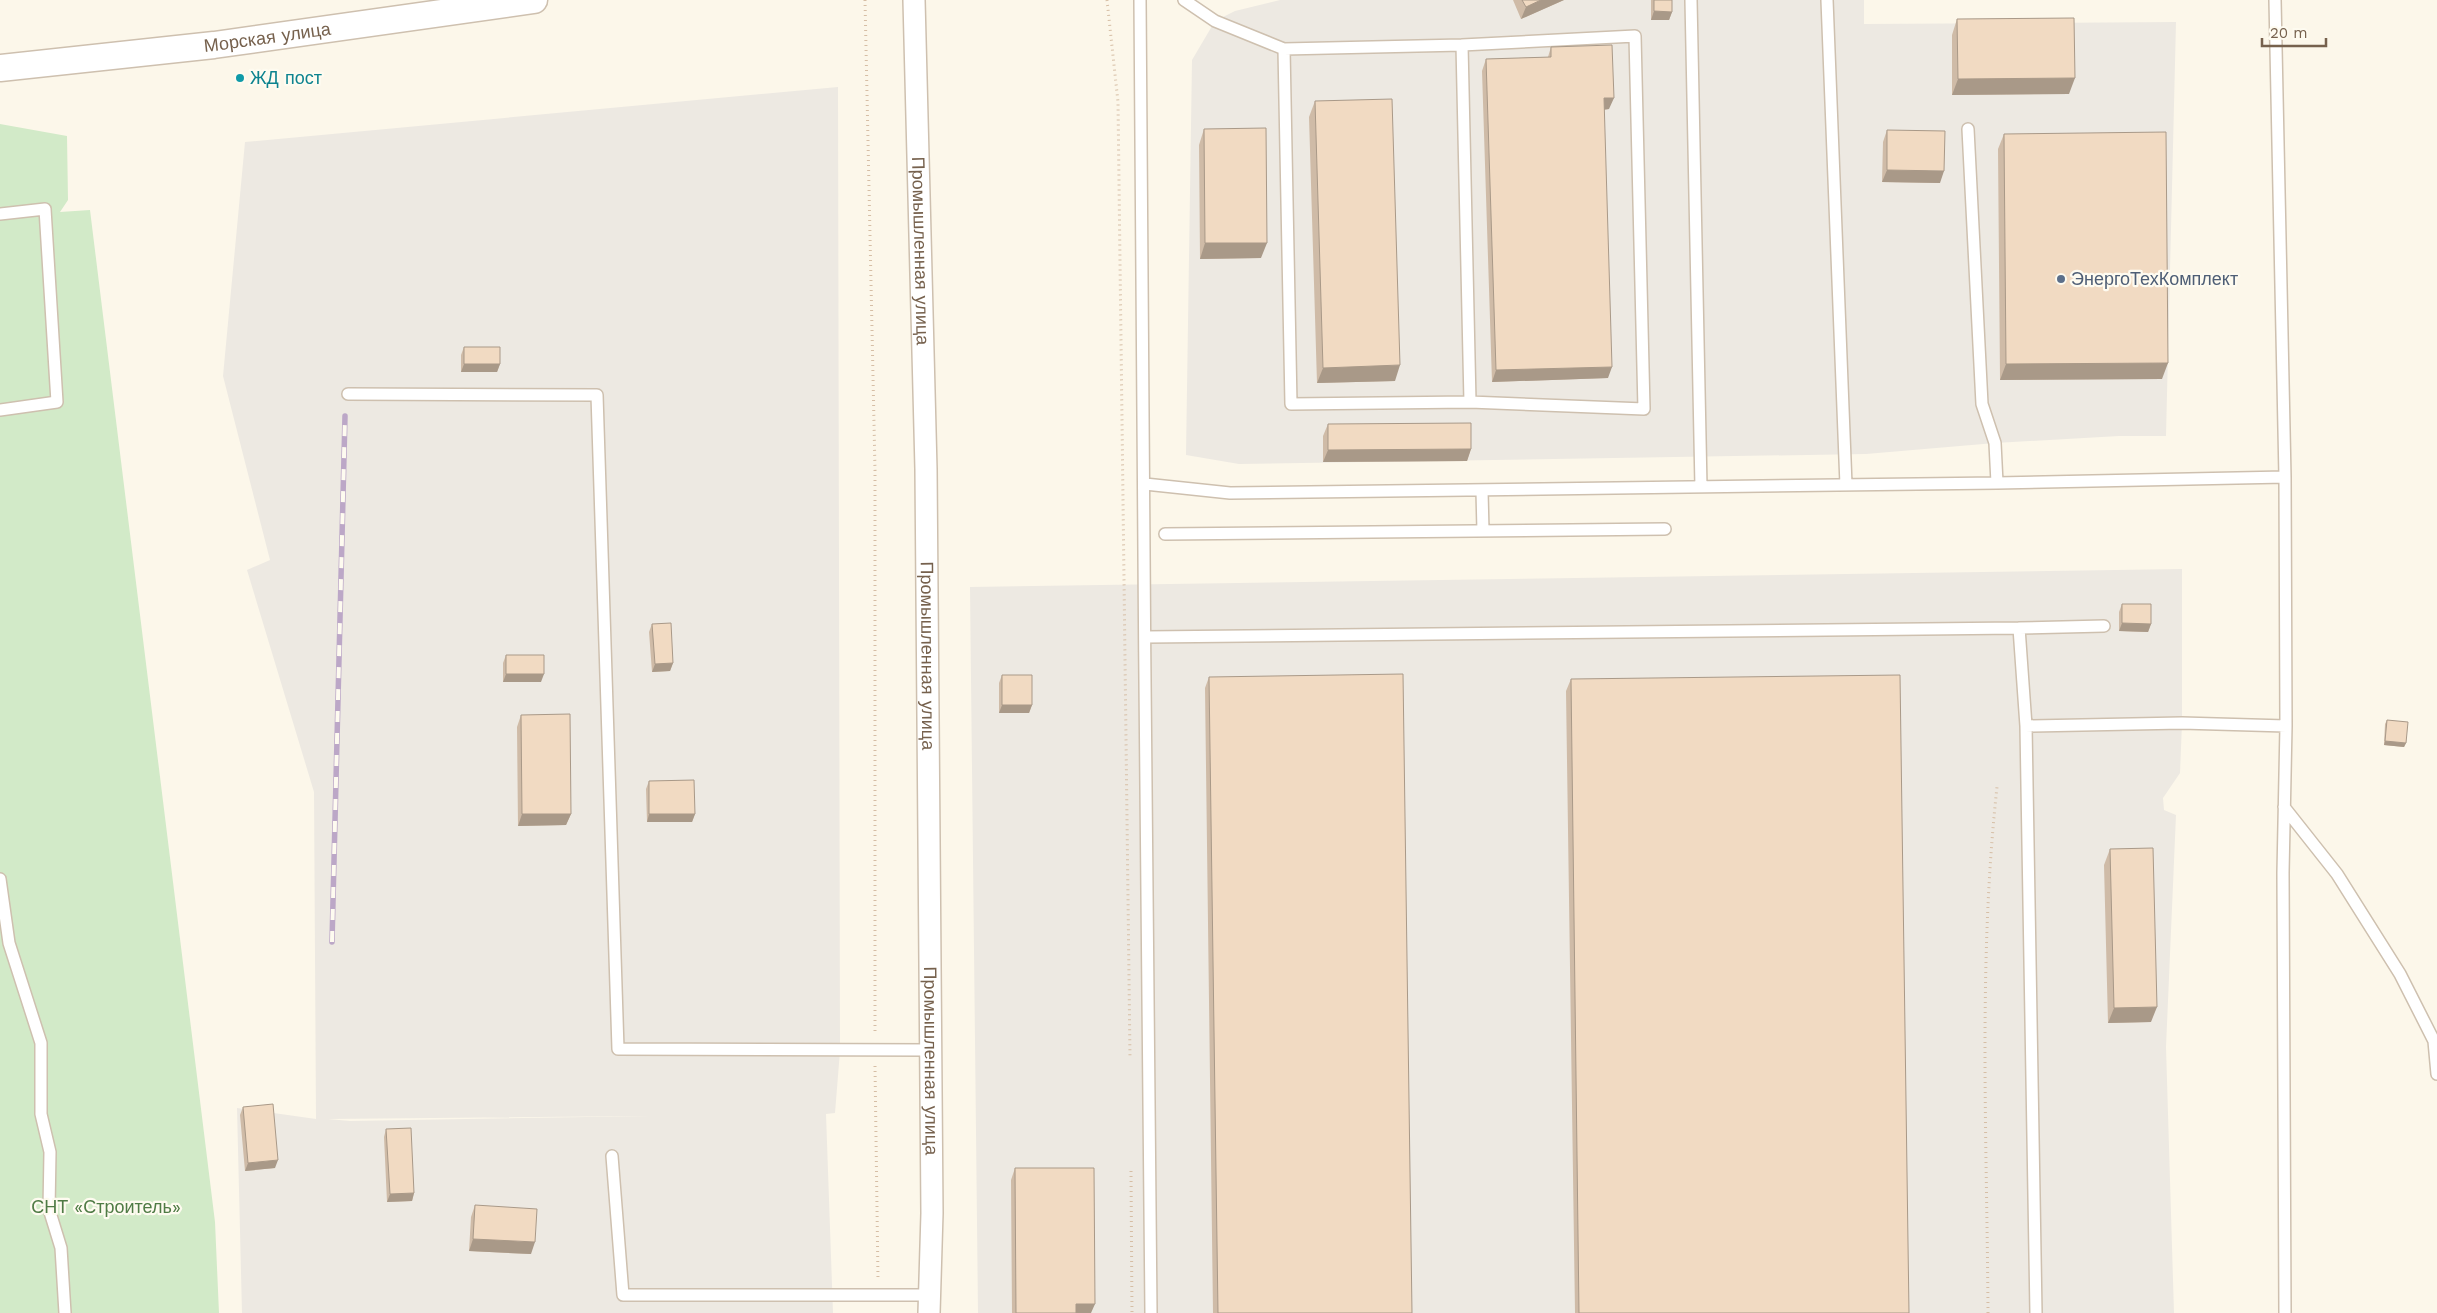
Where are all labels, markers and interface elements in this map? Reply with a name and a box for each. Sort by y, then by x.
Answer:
scale bar [2262,15,2326,47]
street label: Морская улица [203,18,333,56]
text: 20 m [2270,24,2308,42]
place label: ЖД пост [250,67,322,88]
marker: ЖД пост [234,72,246,84]
street label: Промышленная улица [908,156,934,346]
place label: ЭнергоТехКомплект [2071,268,2238,289]
marker: ЭнергоТехКомплект [2055,273,2067,285]
street label: Промышленная улица [917,561,939,751]
street label: Промышленная улица [920,966,943,1156]
park label: СНТ «Строитель» [31,1196,181,1217]

